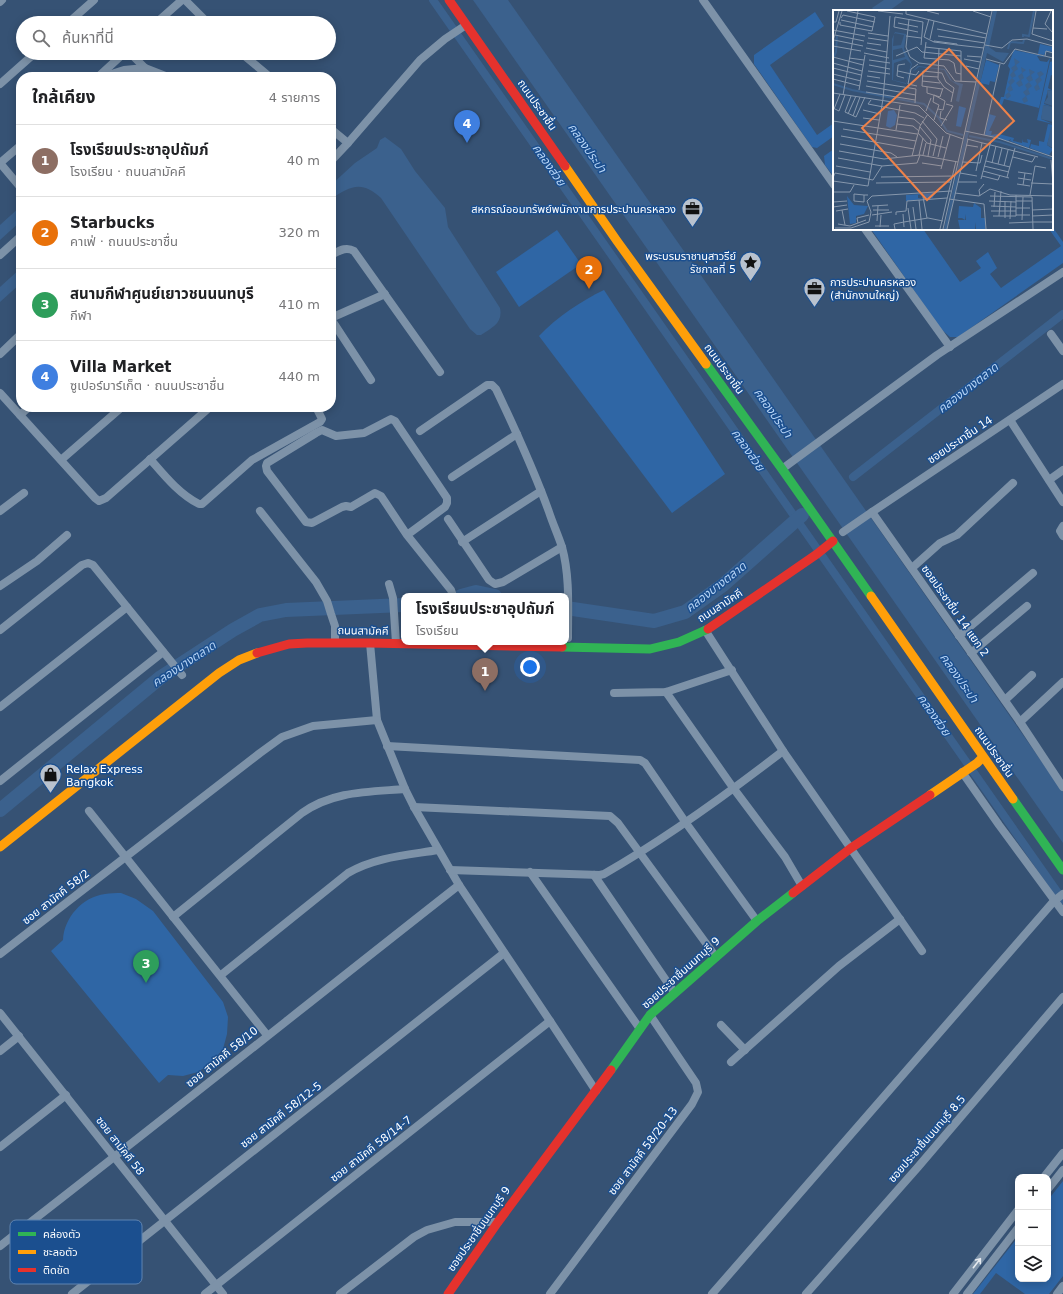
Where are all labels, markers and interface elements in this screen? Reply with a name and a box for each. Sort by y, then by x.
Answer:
inset map [833,10,1053,230]
search box [16,16,336,60]
icon: search [30,27,52,49]
text: ค้นหาที่นี่ [62,29,114,47]
street label: ถนนประชาชื่น [515,76,561,133]
text: ใกล้เคียง [32,87,95,107]
text: 4 รายการ [269,90,320,105]
pin: 4 [454,110,480,143]
water label: คลองประปา [565,121,610,176]
text: โรงเรียนประชาอุปถัมภ์ [70,141,209,159]
water label: คลองส่วย [530,142,569,189]
text: 1 [40,153,50,168]
text: 40 m [287,153,320,168]
text: โรงเรียน · ถนนสามัคคี [70,164,186,179]
office icon: สหกรณ์ออมทรัพย์พนักงานการประปานครหลวง [679,196,705,229]
place label: สหกรณ์ออมทรัพย์พนักงานการประปานครหลวง [471,203,676,216]
text: Starbucks [70,214,155,232]
text: 2 [40,225,50,240]
text: 320 m [278,225,320,240]
text: คาเฟ่ · ถนนประชาชื่น [70,234,178,249]
place icon: พระบรมราชานุสาวรีย์ รัชกาลที่ 5 [738,249,764,282]
place label: พระบรมราชานุสาวรีย์ รัชกาลที่ 5 [645,250,736,276]
pin: 2 [576,256,602,289]
office icon: การประปานครหลวง (สำนักงานใหญ่) [801,275,827,308]
place label: การประปานครหลวง (สำนักงานใหญ่) [830,276,916,302]
text: สนามกีฬาศูนย์เยาวชนนนทบุรี [70,285,254,303]
text: 3 [40,297,50,312]
text: 410 m [278,297,320,312]
text: กีฬา [70,308,92,323]
street label: ถนนประชาชื่น [701,340,748,397]
text: Villa Market [70,358,171,376]
water label: คลองบางตลาด [935,360,1001,416]
text: 4 [40,369,50,384]
text: 440 m [278,369,320,384]
text: ซูเปอร์มาร์เก็ต · ถนนประชาชื่น [70,378,224,393]
water label: คลองประปา [751,386,796,441]
street label: ซอยประชาชื่น 14 [924,412,995,467]
water label: คลองส่วย [729,427,768,474]
water label: คลองบางตลาด [683,559,749,615]
street label: ซอยประชาชื่น 14 แยก 2 [919,562,993,659]
street label: ถนนสามัคคี [695,587,745,625]
popup [401,593,569,645]
text: โรงเรียนประชาอุปถัมภ์ [416,600,554,618]
text: โรงเรียน [416,623,459,638]
street label: ถนนสามัคคี [337,624,389,638]
water label: คลองบางตลาด [150,638,219,690]
water label: คลองประปา [937,651,982,706]
your location [520,657,540,677]
pin: 1 [472,658,498,691]
water label: คลองส่วย [915,692,954,739]
street label: ถนนประชาชื่น [972,723,1018,780]
shop icon: Relax Express Bangkok [37,762,63,795]
place label: Relax Express Bangkok [66,763,143,789]
street label: ซอย สามัคคี 58/2 [20,867,92,927]
street label: ซอยประชาชื่นนนทบุรี 9 [638,933,723,1012]
pin: 3 [133,950,159,983]
street label: ซอย สามัคคี 58/10 [183,1024,261,1090]
street label: ซอย สามัคคี 58/12-5 [238,1079,324,1151]
street label: ซอยประชาชื่นนนทบุรี 8.5 [884,1091,968,1185]
street label: ซอย สามัคคี 58/20-13 [606,1104,680,1198]
street label: ซอย สามัคคี 58/14-7 [328,1113,414,1185]
street label: ซอย สามัคคี 58 [93,1114,147,1178]
map controls [1015,1174,1051,1282]
button: + [1015,1174,1051,1210]
street label: ซอยประชาชื่นนนทบุรี 9 [443,1183,513,1274]
button: − [1015,1210,1051,1246]
legend [10,1220,142,1284]
text: คล่องตัว [43,1228,81,1241]
text: ชะลอตัว [43,1246,78,1259]
button: layers [1015,1246,1051,1282]
one-way arrow [972,1258,981,1269]
text: ติดขัด [43,1264,70,1277]

